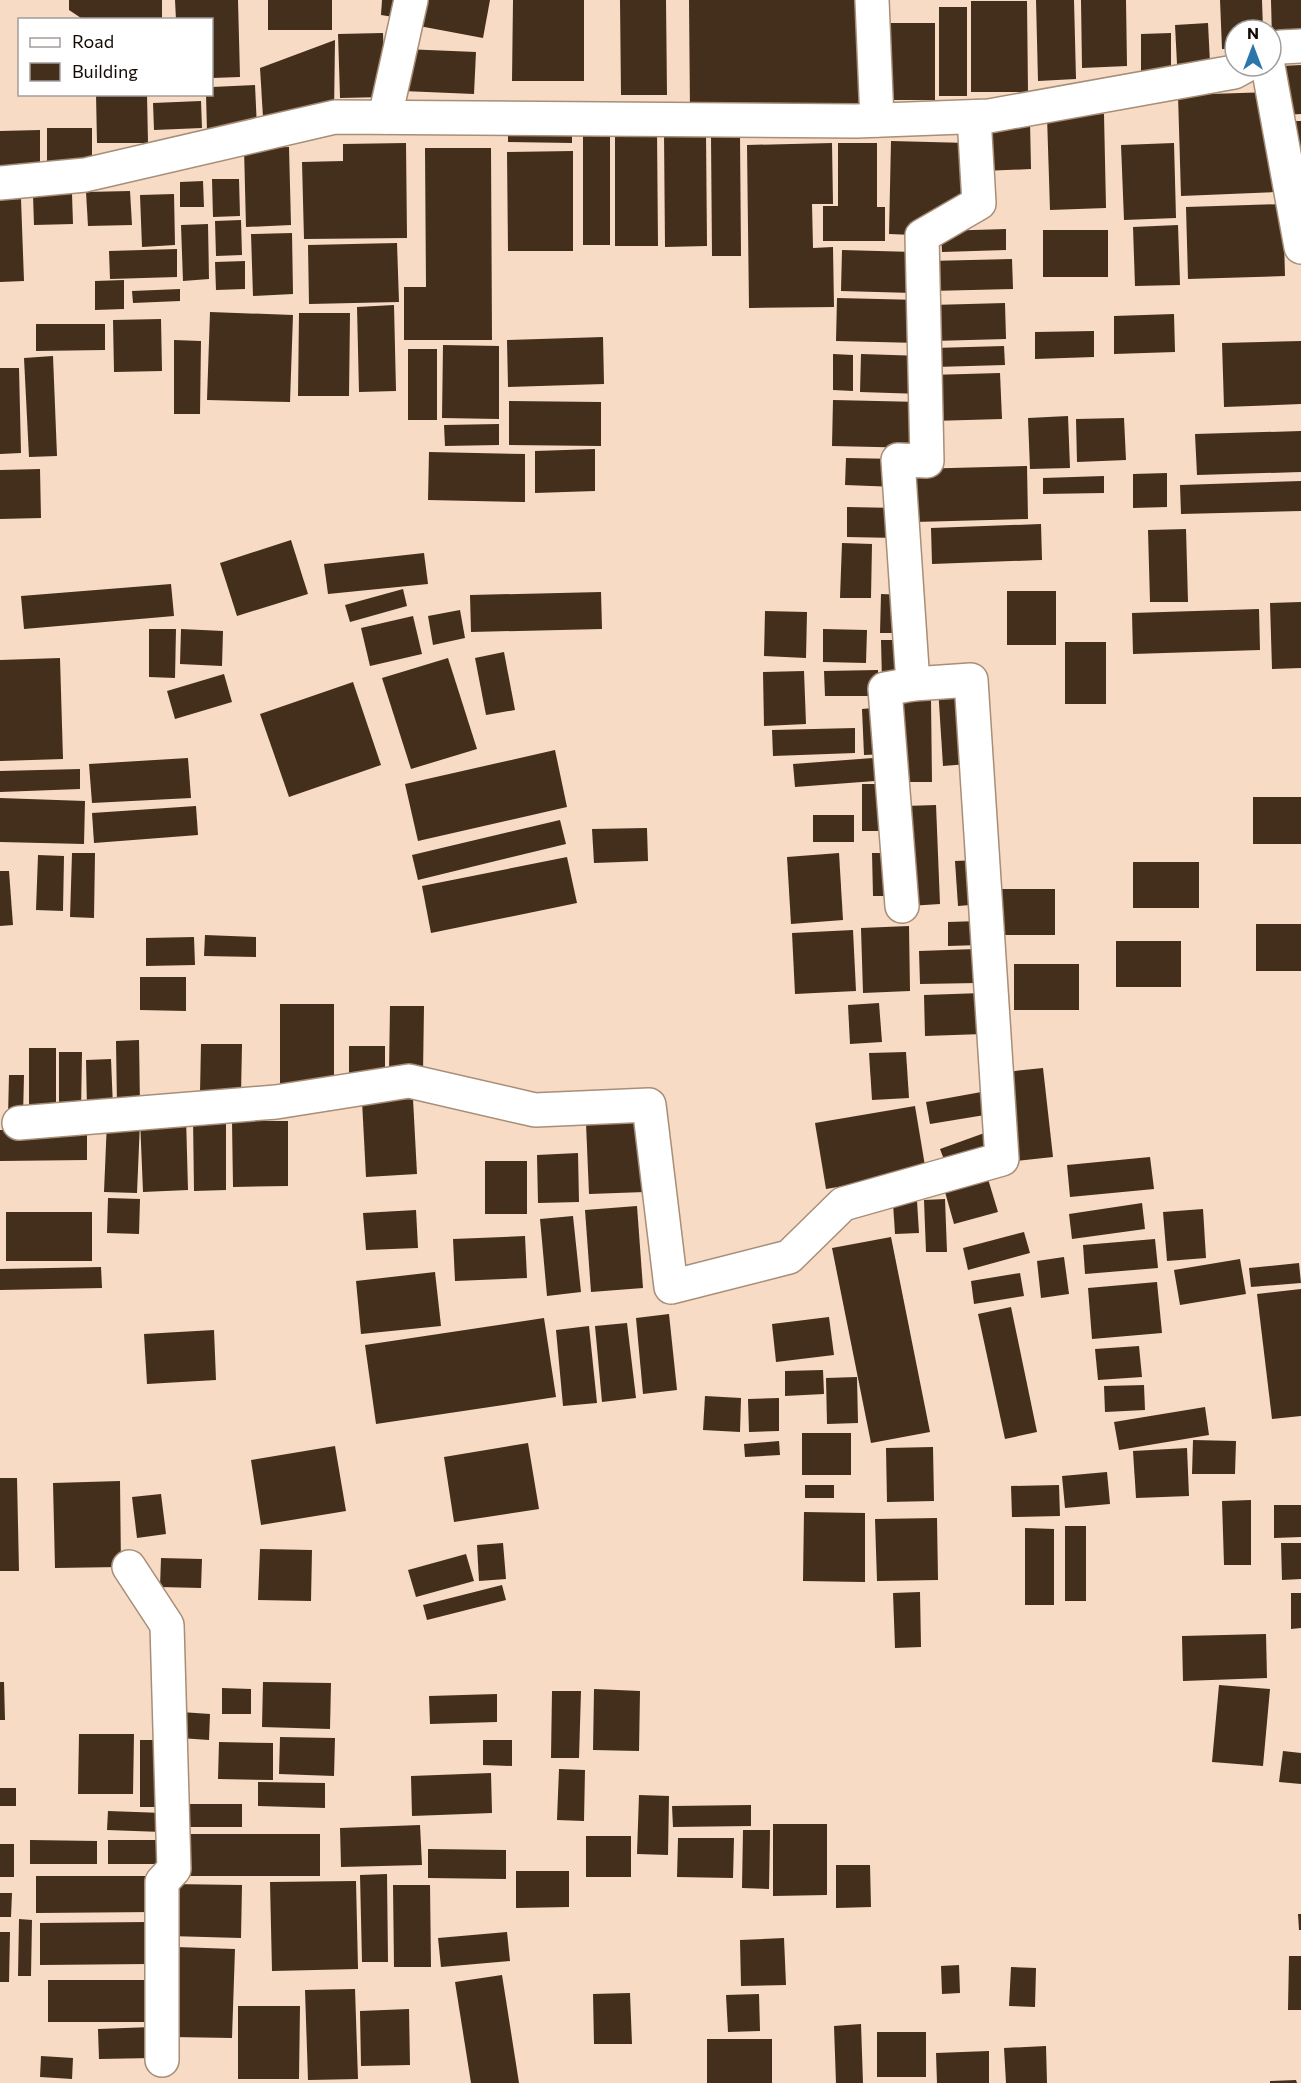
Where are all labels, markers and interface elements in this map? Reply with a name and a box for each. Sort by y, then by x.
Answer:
legend [18,18,213,96]
north arrow [1223,18,1283,78]
text: N [1247,23,1259,42]
text: Road [72,30,114,52]
text: Building [72,60,138,82]

